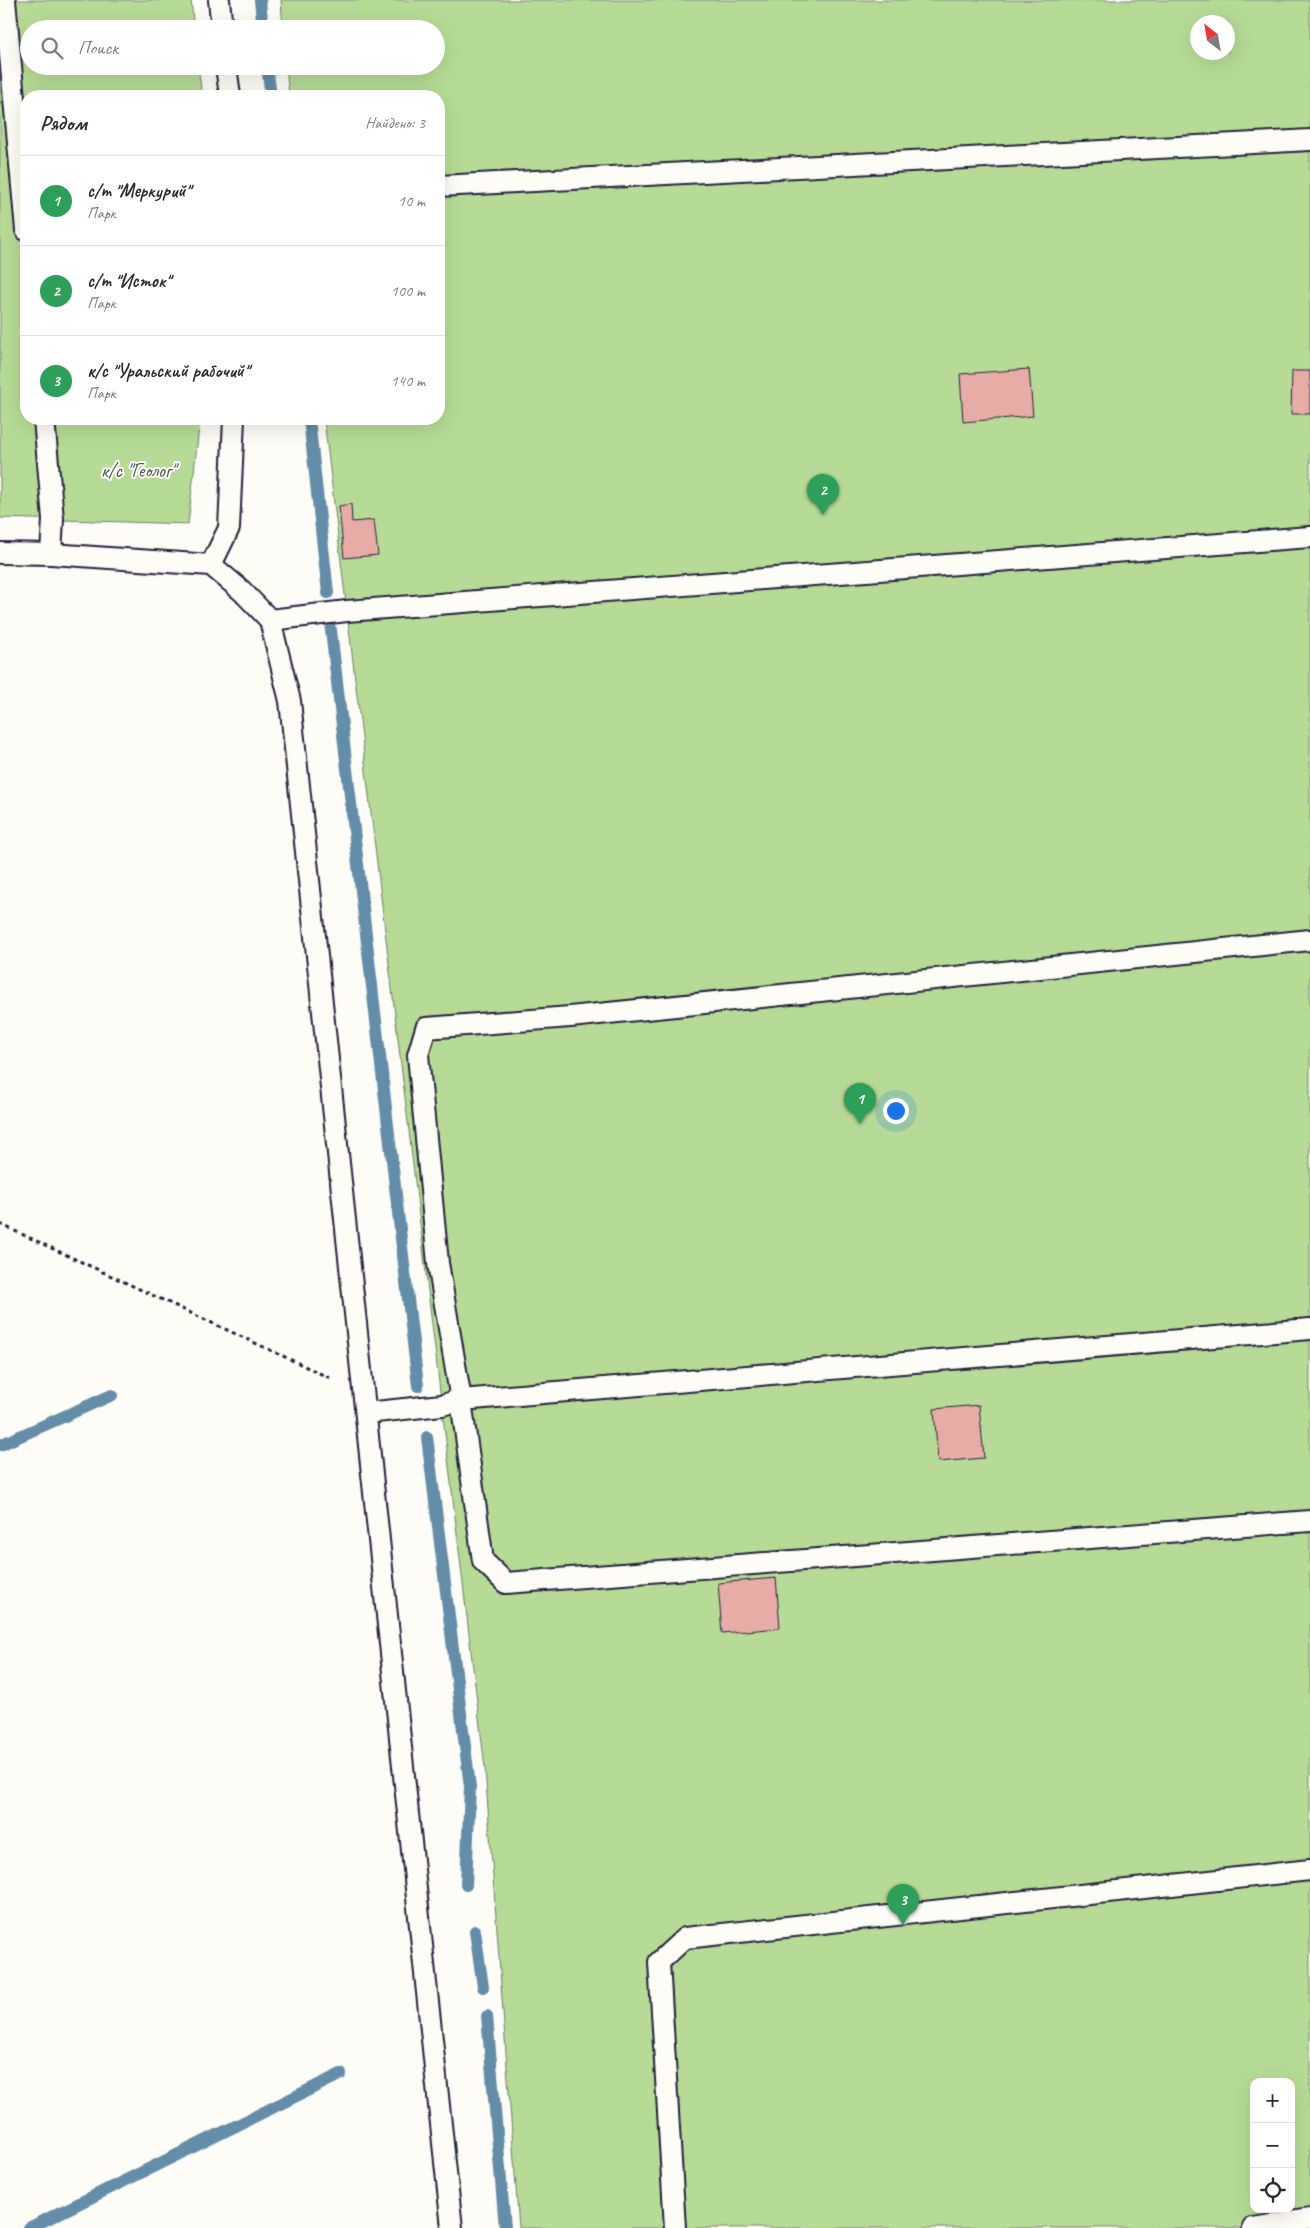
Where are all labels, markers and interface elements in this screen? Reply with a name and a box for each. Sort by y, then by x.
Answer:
north arrow [1190,15,1235,60]
search box [20,20,445,75]
icon: search [38,34,66,62]
text: Поиск [78,36,118,60]
text: Рядом [40,110,87,136]
text: Найдено: 3 [365,113,425,133]
text: с/т "Меркурий" [87,179,190,203]
text: 1 [52,191,60,211]
text: 10 m [398,191,425,211]
text: Парк [87,203,116,223]
text: с/т "Исток" [87,269,170,293]
text: 2 [52,281,60,301]
text: 100 m [391,281,425,301]
text: Парк [87,293,116,313]
text: к/с "Уральский рабочий" [87,359,248,383]
text: 3 [52,371,60,391]
text: 140 m [391,371,425,391]
text: Парк [87,383,116,403]
park label: к/с "Геолог" [101,458,179,483]
pin: 2 [807,474,839,515]
pin: 1 [844,1083,876,1124]
your location [883,1098,909,1124]
pin: 3 [887,1884,919,1925]
map controls [1250,2078,1295,2213]
button: + [1250,2078,1295,2123]
button: − [1250,2123,1295,2168]
button: locate [1250,2168,1295,2213]

